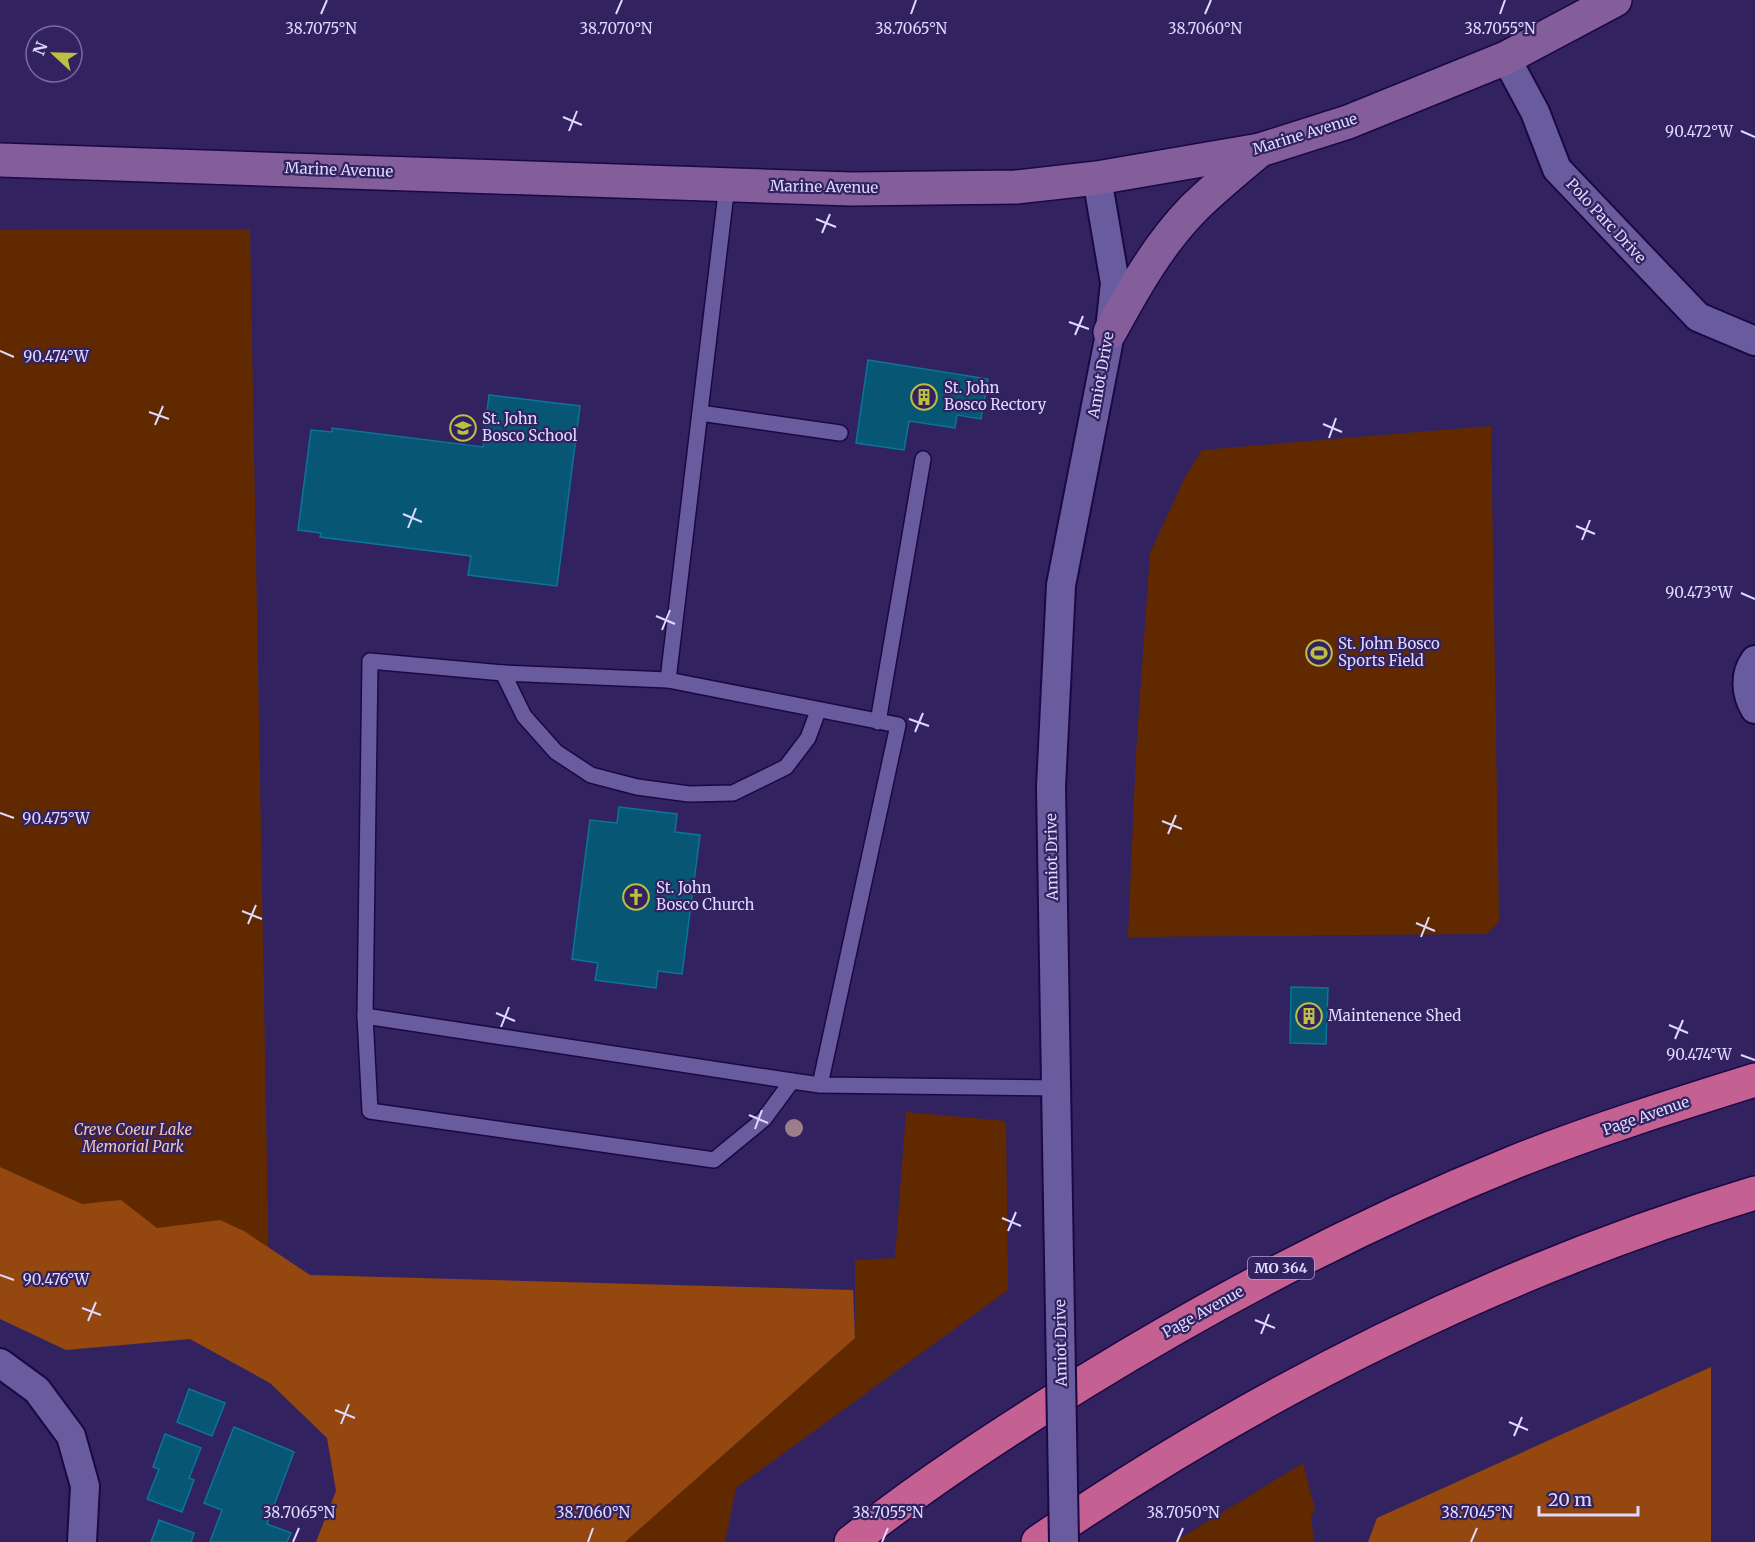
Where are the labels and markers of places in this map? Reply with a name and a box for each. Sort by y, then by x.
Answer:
place label: St. John Bosco Rectory [944,378,1047,414]
building icon: St. John Bosco Rectory [909,382,939,412]
place label: St. John Bosco School [482,409,577,445]
school or university icon: St. John Bosco School [448,413,478,443]
place label: St. John Bosco Sports Field [1338,634,1440,670]
sports icon: St. John Bosco Sports Field [1304,638,1334,668]
place label: St. John Bosco Church [656,878,755,914]
church icon: St. John Bosco Church [621,882,651,912]
building icon: Maintenence Shed [1294,1001,1324,1031]
place label: Maintenence Shed [1328,1006,1461,1025]

